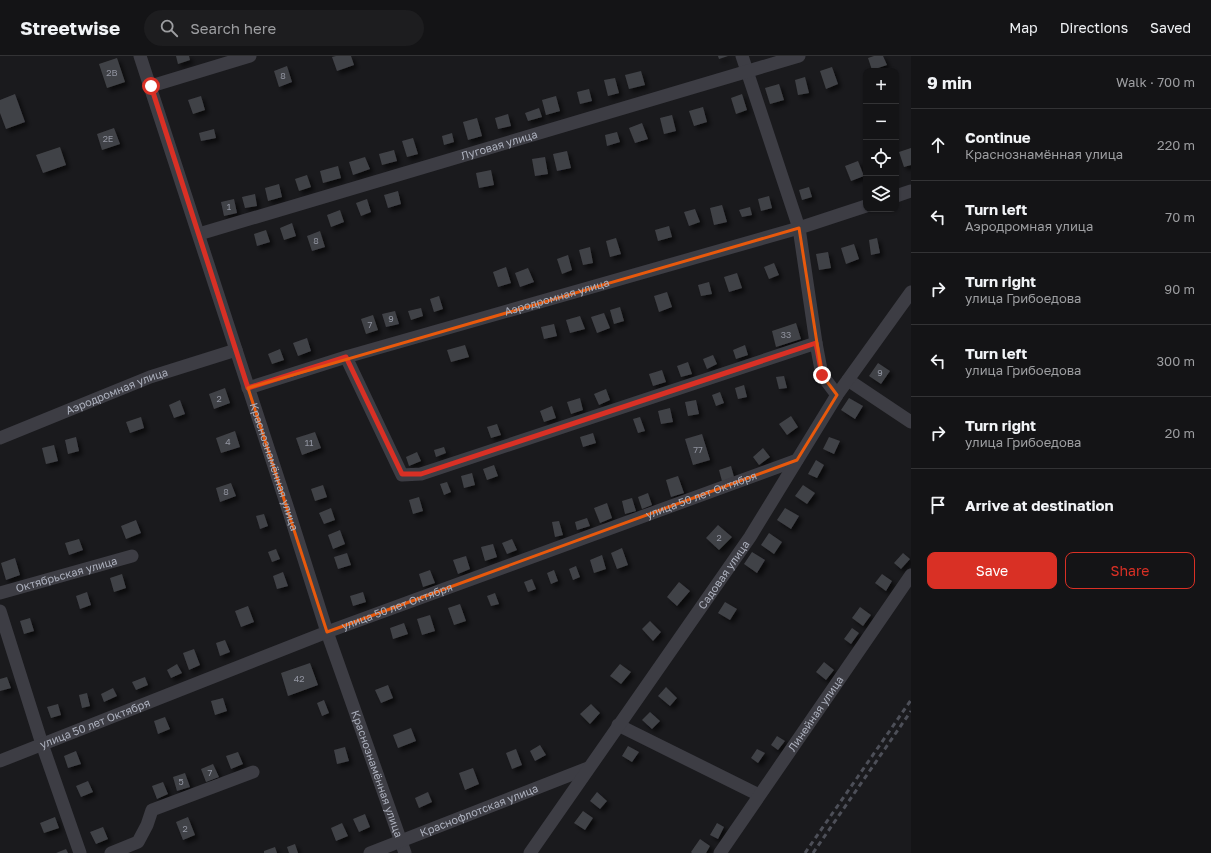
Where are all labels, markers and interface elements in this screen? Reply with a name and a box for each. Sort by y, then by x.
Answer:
search box [144,10,424,46]
text: Streetwise [20,16,120,39]
icon: search [158,17,180,39]
text: Search here [190,19,276,37]
text: Map [1009,19,1038,36]
text: Directions [1060,19,1128,36]
text: Saved [1150,19,1191,36]
house number: 2В [106,67,118,78]
map controls [863,68,899,212]
button: + [863,68,899,104]
house number: 8 [280,70,286,81]
text: 9 min [927,72,972,93]
text: Walk · 700 m [1116,74,1195,90]
route start [142,77,160,95]
button: − [863,104,899,140]
street label: Луговая улица [459,127,539,162]
text: Continue [965,128,1031,146]
house number: 2Е [103,133,113,144]
icon: ahead [927,134,949,156]
text: 220 m [1157,137,1195,153]
button: locate [863,140,899,176]
text: Краснознамённая улица [965,146,1123,162]
button: layers [863,176,899,212]
text: Turn left [965,200,1027,218]
house number: 1 [227,201,232,212]
icon: left [927,206,949,228]
text: 70 m [1165,209,1195,225]
text: Аэродромная улица [965,218,1093,234]
house number: 8 [313,235,319,246]
text: Turn right [965,272,1036,290]
street label: Аэродромная улица [503,275,611,318]
icon: right [927,278,949,300]
text: 90 m [1164,281,1195,297]
text: улица Грибоедова [965,290,1081,306]
house number: 9 [388,313,394,324]
house number: 7 [368,319,373,330]
house number: 33 [781,329,791,340]
text: Turn left [965,344,1027,362]
icon: left [927,350,949,372]
text: 300 m [1157,353,1195,369]
text: улица Грибоедова [965,362,1081,378]
street label: Аэродромная улица [64,365,169,417]
route end [813,366,831,384]
house number: 9 [877,367,883,378]
house number: 2 [216,393,222,404]
street label: Краснознамённая улица [248,401,301,532]
text: Turn right [965,416,1036,434]
icon: right [927,422,949,444]
text: 20 m [1165,425,1195,441]
text: улица Грибоедова [965,434,1081,450]
house number: 4 [225,436,231,447]
house number: 11 [305,437,314,448]
house number: 77 [693,444,703,455]
street label: улица 50 лет Октября [644,468,758,521]
house number: 8 [223,486,229,497]
icon: arrive [927,494,949,516]
text: Arrive at destination [965,496,1114,514]
house number: 2 [716,532,722,543]
street label: Садовая улица [695,538,752,611]
button: Save [927,552,1057,589]
button: Share [1065,552,1195,589]
street label: Октябрьская улица [14,553,119,594]
street label: улица 50 лет Октября [339,580,454,632]
house number: 42 [294,673,304,684]
street label: Линейная улица [785,673,846,754]
street label: улица 50 лет Октября [38,696,152,751]
street label: Краснознамённая улица [349,708,406,839]
house number: 7 [208,767,213,778]
house number: 5 [178,776,184,787]
street label: Краснофлотская улица [418,781,540,839]
house number: 2 [182,823,188,834]

